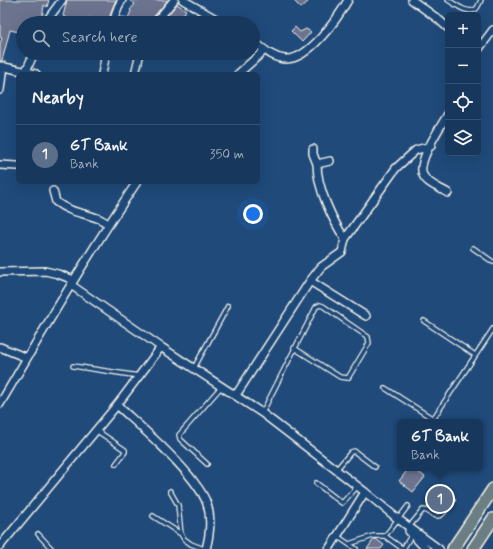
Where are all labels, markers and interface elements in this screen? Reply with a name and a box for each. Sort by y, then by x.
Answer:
map controls [445,12,481,156]
button: + [445,12,481,48]
search box [16,16,260,60]
icon: search [30,27,52,49]
text: Search here [62,28,138,48]
button: − [445,48,481,84]
button: locate [445,84,481,120]
text: Nearby [32,87,84,109]
button: layers [445,120,481,156]
text: GT Bank [70,136,128,156]
text: 1 [42,146,48,163]
text: 350 m [210,146,244,163]
text: Bank [70,156,99,173]
your location [243,204,263,224]
popup [397,419,483,471]
text: GT Bank [411,427,469,447]
text: Bank [411,447,440,464]
pin: 1 [427,484,453,514]

